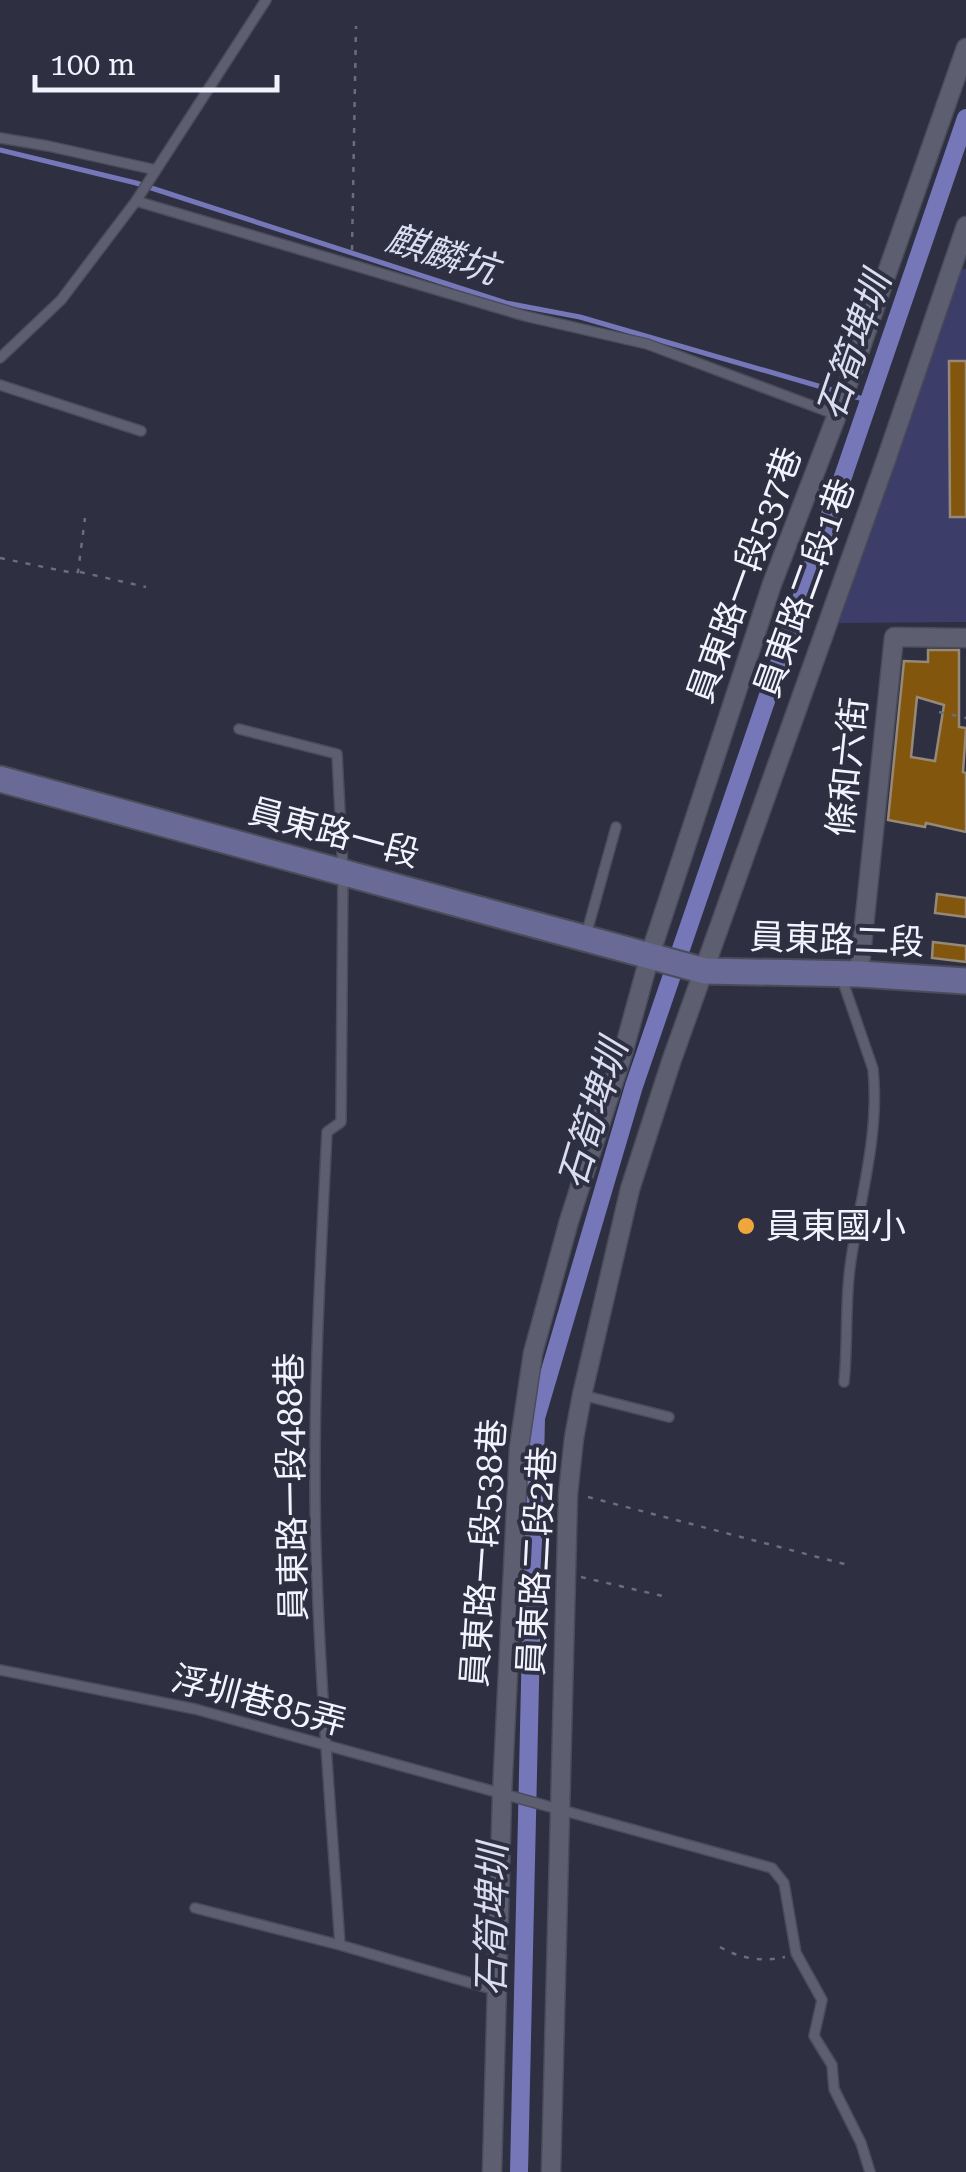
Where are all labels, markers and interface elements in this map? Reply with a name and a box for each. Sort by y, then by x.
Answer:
scale bar [35,30,278,92]
text: 100 m [50,47,135,82]
water label: 麒麟坑 [381,215,508,294]
water label: 石筍埤圳 [808,262,901,425]
street label: 員東路一段537巷 [680,442,810,708]
street label: 員東路二段1巷 [746,473,864,703]
street label: 條和六街 [820,695,876,839]
street label: 員東路一段 [244,791,424,875]
street label: 員東路二段 [749,916,925,964]
water label: 石筍埤圳 [550,1030,638,1193]
place label: 員東國小 [766,1206,906,1247]
marker: 員東國小 [735,1215,757,1237]
street label: 員東路一段488巷 [269,1352,315,1622]
street label: 員東路一段538巷 [454,1417,514,1689]
street label: 員東路二段2巷 [511,1445,563,1677]
street label: 浮圳巷85弄 [167,1658,351,1744]
water label: 石筍埤圳 [469,1839,515,1996]

